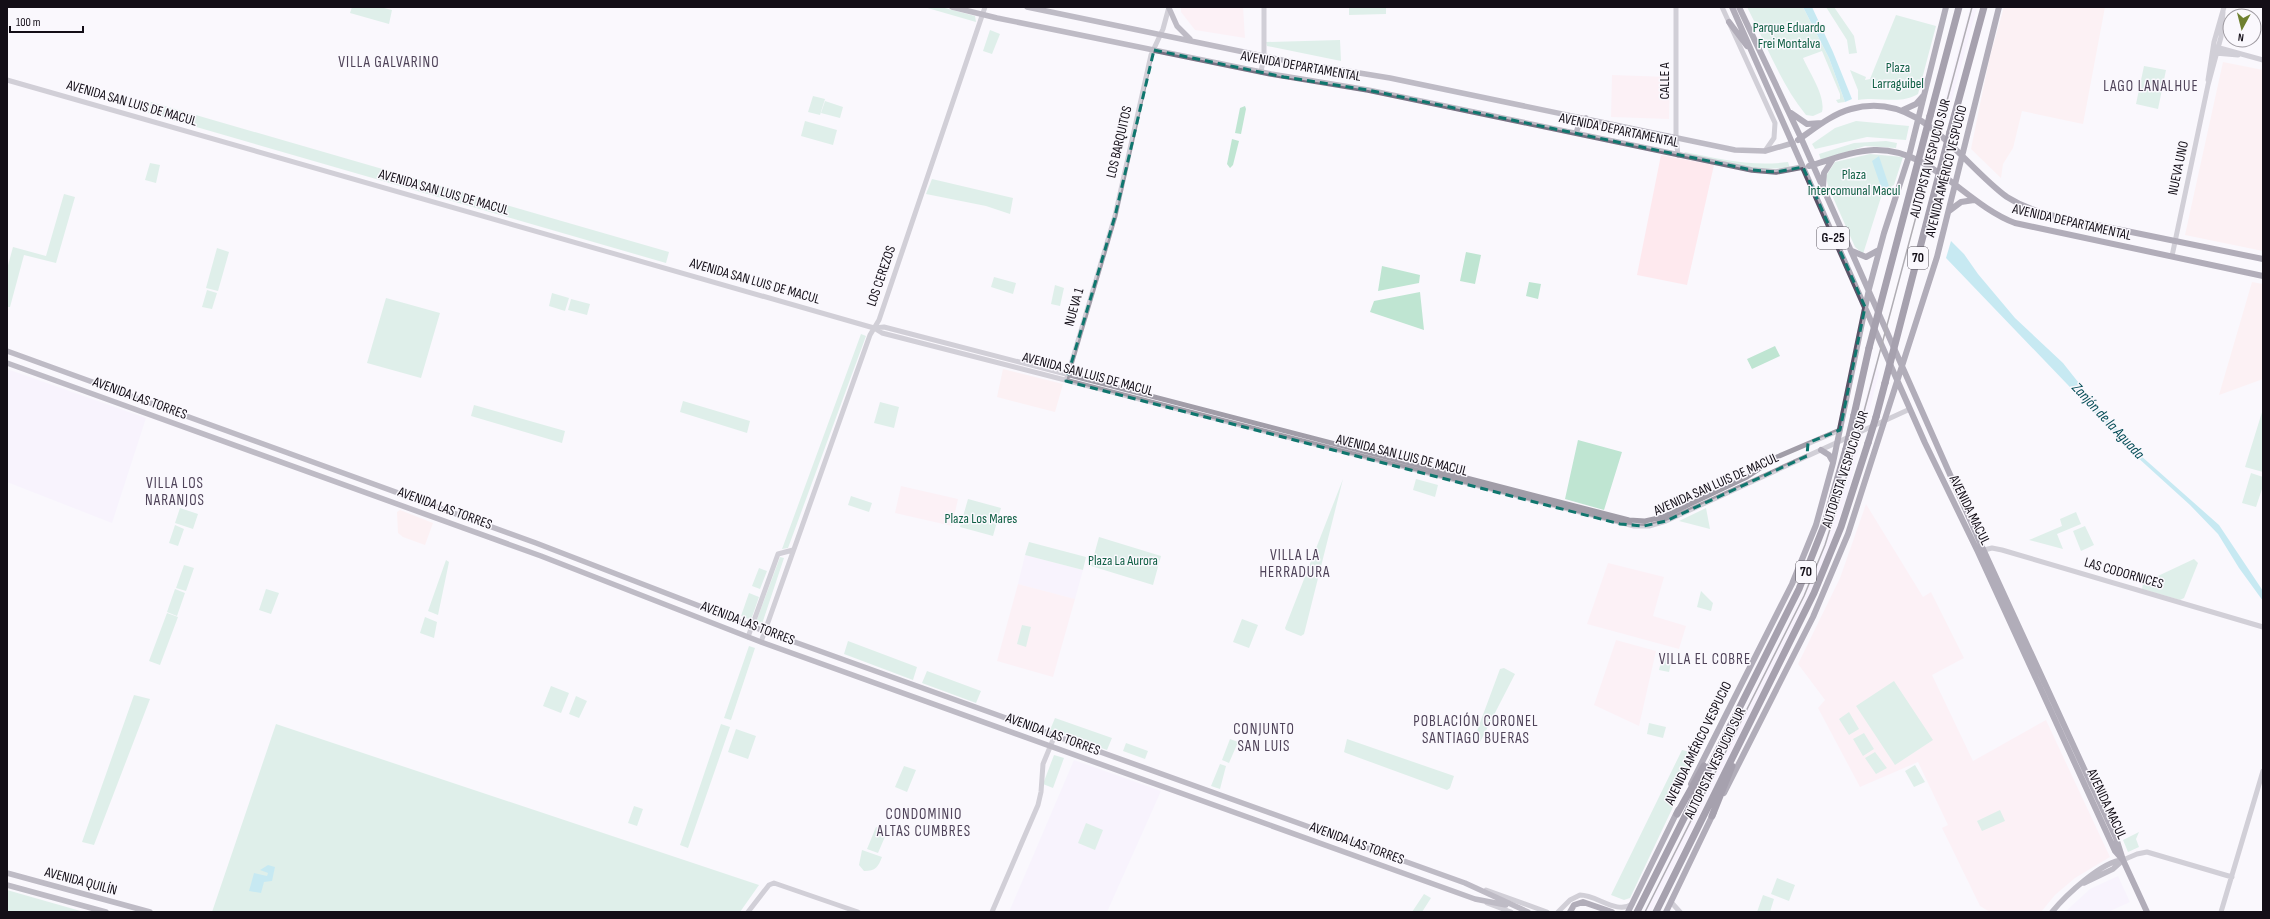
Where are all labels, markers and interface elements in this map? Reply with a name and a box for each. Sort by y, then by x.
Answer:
scale bar [10,8,83,34]
north arrow [2222,8,2262,48]
text: 100 m [16,15,41,30]
park label: Parque Eduardo Frei Montalva [1753,19,1826,52]
text: N [2237,31,2245,44]
street label: AVENIDA DEPARTAMENTAL [1239,47,1362,85]
district label: VILLA GALVARINO [338,53,440,72]
park label: Plaza Larraguibel [1872,59,1924,92]
street label: CALLE A [1656,61,1673,100]
street label: AVENIDA SAN LUIS DE MACUL [64,76,199,130]
district label: LAGO LANALHUE [2103,77,2199,96]
street label: AUTOPISTA VESPUCIO SUR [1906,96,1954,220]
street label: AVENIDA AMÉRICO VESPUCIO [1921,103,1971,240]
street label: LOS BARQUITOS [1102,104,1136,180]
street label: AVENIDA DEPARTAMENTAL [1557,109,1680,151]
street label: NUEVA UNO [2164,139,2192,197]
street label: AVENIDA SAN LUIS DE MACUL [376,165,511,219]
park label: Plaza Intercomunal Macul [1808,166,1900,199]
street label: AVENIDA DEPARTAMENTAL [2010,200,2133,244]
road number: G-25 [1817,227,1849,249]
street label: LOS CEREZOS [863,243,899,309]
road number: 70 [1908,247,1928,269]
street label: AVENIDA SAN LUIS DE MACUL [687,254,822,308]
street label: NUEVA 1 [1060,286,1088,328]
street label: AVENIDA SAN LUIS DE MACUL [1020,348,1155,400]
street label: AVENIDA LAS TORRES [90,373,189,423]
water label: Zanjón de la Aguada [2067,378,2148,463]
street label: AUTOPISTA VESPUCIO SUR [1818,408,1872,531]
street label: AVENIDA SAN LUIS DE MACUL [1334,430,1469,480]
street label: AVENIDA SAN LUIS DE MACUL [1650,449,1781,520]
street label: AVENIDA MACUL [1945,471,1994,548]
district label: VILLA LOS NARANJOS [145,474,205,510]
street label: AVENIDA LAS TORRES [395,483,494,533]
park label: Plaza Los Mares [945,510,1017,527]
district label: VILLA LA HERRADURA [1260,546,1331,582]
park label: Plaza La Aurora [1088,552,1158,569]
street label: LAS CODORNICES [2082,554,2166,592]
road number: 70 [1796,561,1816,583]
street label: AVENIDA LAS TORRES [698,597,797,649]
district label: VILLA EL COBRE [1659,650,1751,669]
street label: AVENIDA AMÉRICO VESPUCIO [1660,678,1735,808]
street label: AUTOPISTA VESPUCIO SUR [1680,704,1750,823]
street label: AVENIDA LAS TORRES [1003,709,1102,759]
district label: POBLACIÓN CORONEL SANTIAGO BUERAS [1413,712,1539,748]
district label: CONJUNTO SAN LUIS [1233,720,1295,756]
street label: AVENIDA MACUL [2083,765,2131,842]
district label: CONDOMINIO ALTAS CUMBRES [876,805,971,841]
street label: AVENIDA LAS TORRES [1307,818,1406,868]
street label: AVENIDA QUILÍN [42,863,119,899]

